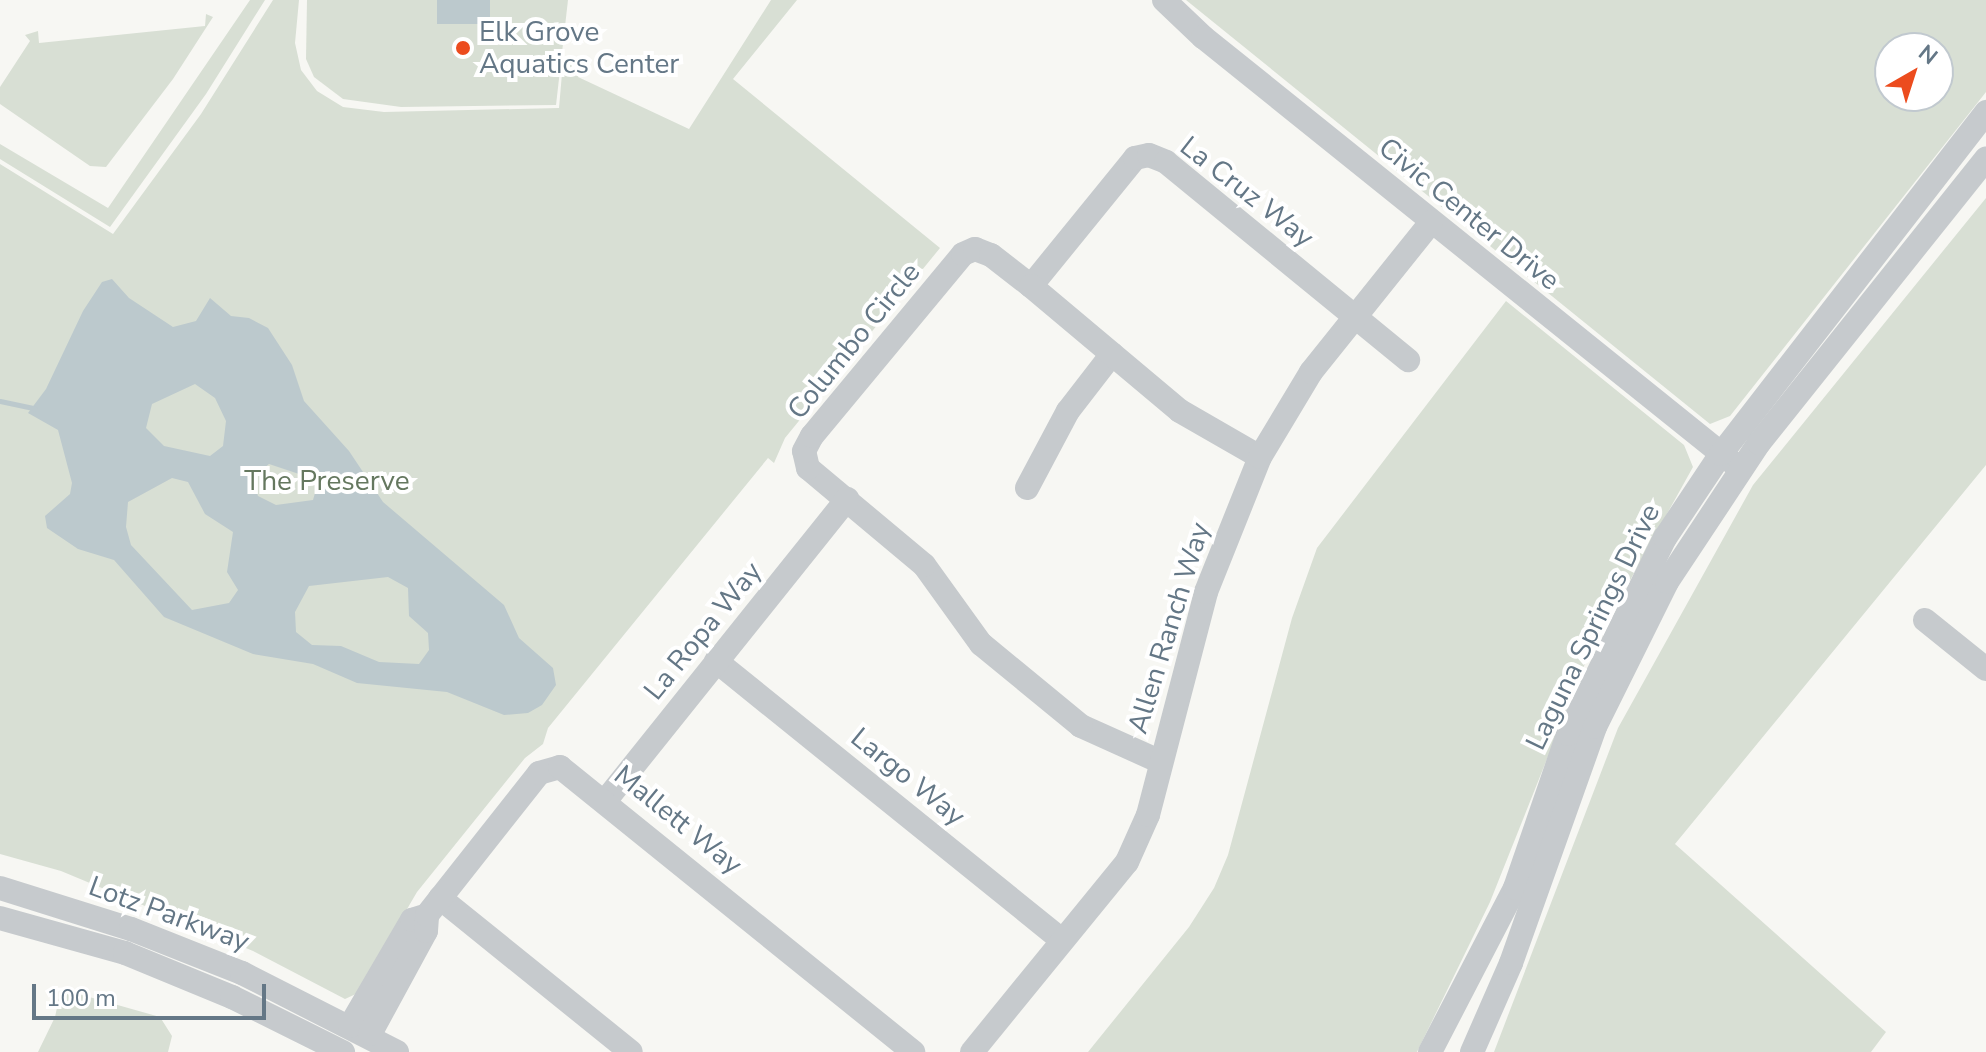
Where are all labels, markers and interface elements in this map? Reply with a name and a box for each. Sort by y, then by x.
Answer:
place label: Elk Grove Aquatics Center [479,15,679,81]
north arrow [1874,32,1954,112]
text: N [1912,38,1944,72]
marker: Elk Grove Aquatics Center [454,39,472,57]
street label: La Cruz Way [1174,129,1320,255]
street label: Civic Center Drive [1372,131,1566,297]
street label: Columbo Circle [781,256,927,426]
park label: The Preserve [244,464,410,498]
street label: Laguna Springs Drive [1519,499,1667,755]
street label: Allen Ranch Way [1121,519,1217,737]
street label: La Ropa Way [637,555,769,707]
street label: Largo Way [844,721,972,833]
street label: Mallett Way [607,758,749,882]
street label: Lotz Parkway [84,869,254,959]
scale bar [36,968,270,1018]
text: 100 m [46,982,116,1014]

